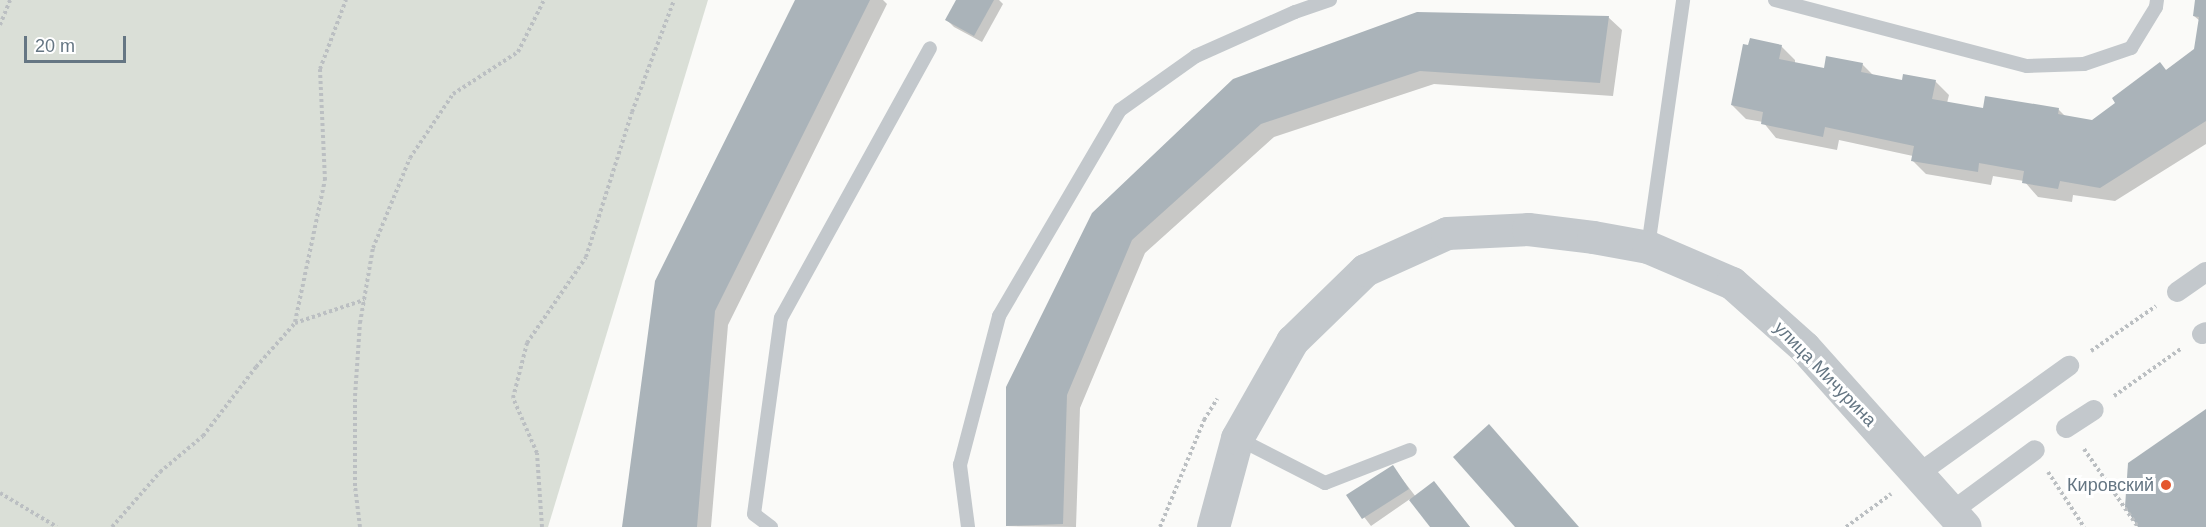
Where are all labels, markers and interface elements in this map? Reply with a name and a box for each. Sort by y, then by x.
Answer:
scale bar [27,24,129,62]
text: 20 m [35,36,75,56]
street label: улица Мичурина [1769,317,1881,431]
place label: Кировский [2067,474,2154,496]
marker: Кировский [2159,478,2173,492]

